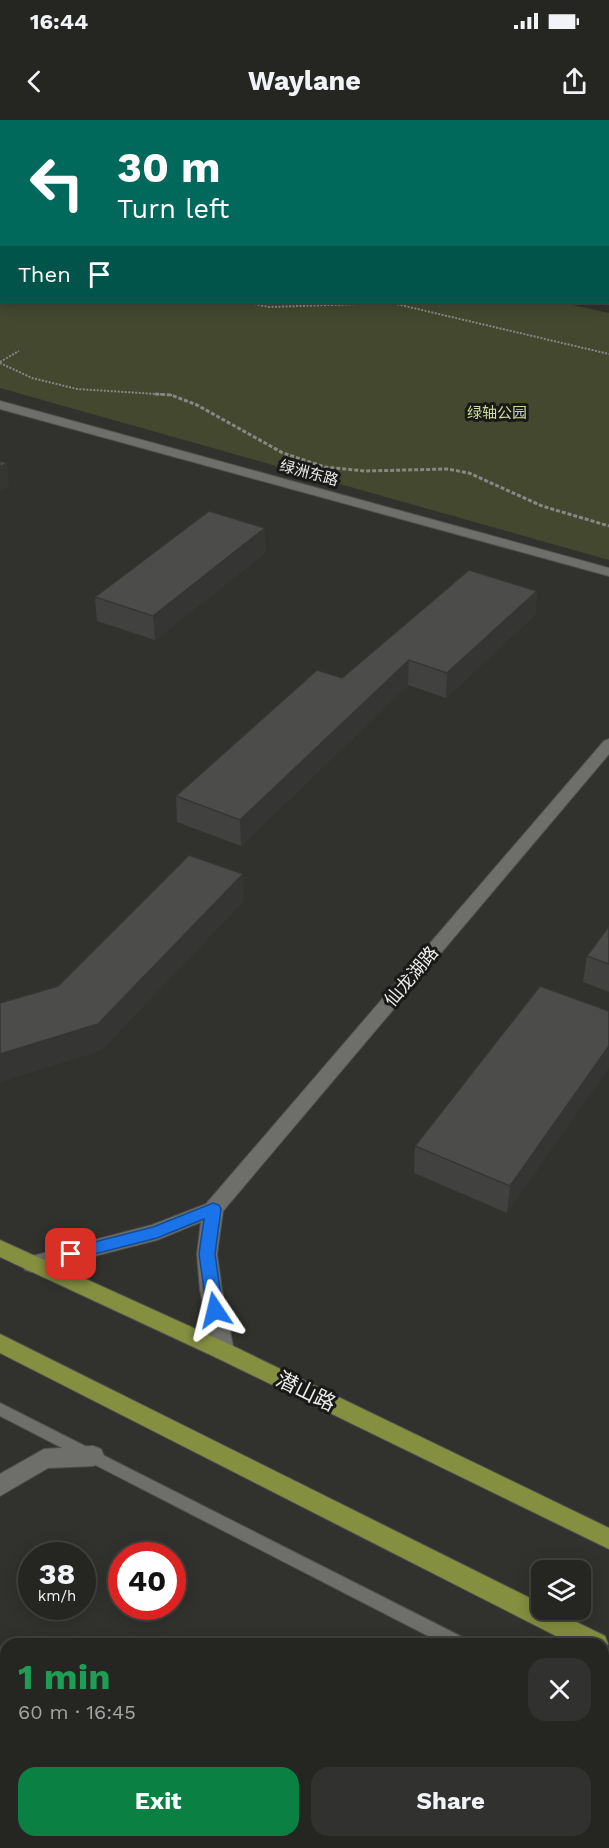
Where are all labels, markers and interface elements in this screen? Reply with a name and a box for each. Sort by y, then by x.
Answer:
text: 16:44 [30,9,88,34]
icon: back [18,65,51,98]
text: Waylane [248,65,361,97]
icon: share [558,65,591,98]
text: 30 m [117,143,221,192]
icon: left [18,144,96,222]
text: Turn left [117,193,229,225]
icon: arrive [83,258,116,291]
text: Then [18,262,71,287]
park label: 绿轴公园 [467,404,527,422]
street label: 绿洲东路 [278,457,340,489]
street label: 仙龙湖路 [380,942,442,1010]
pin [45,1228,96,1279]
icon: arrive [54,1237,87,1270]
position arrow [183,1278,247,1342]
street label: 潜山路 [272,1366,340,1416]
speed limit sign: 40 [108,1542,186,1620]
text: 38 [39,1556,75,1591]
map controls [531,1560,591,1620]
button: layers [531,1560,591,1620]
text: km/h [38,1587,76,1605]
text: 1 min [18,1656,110,1698]
button: close [528,1658,591,1721]
text: 60 m · 16:45 [18,1700,136,1724]
button: Exit [18,1767,299,1836]
button: Share [311,1767,591,1836]

